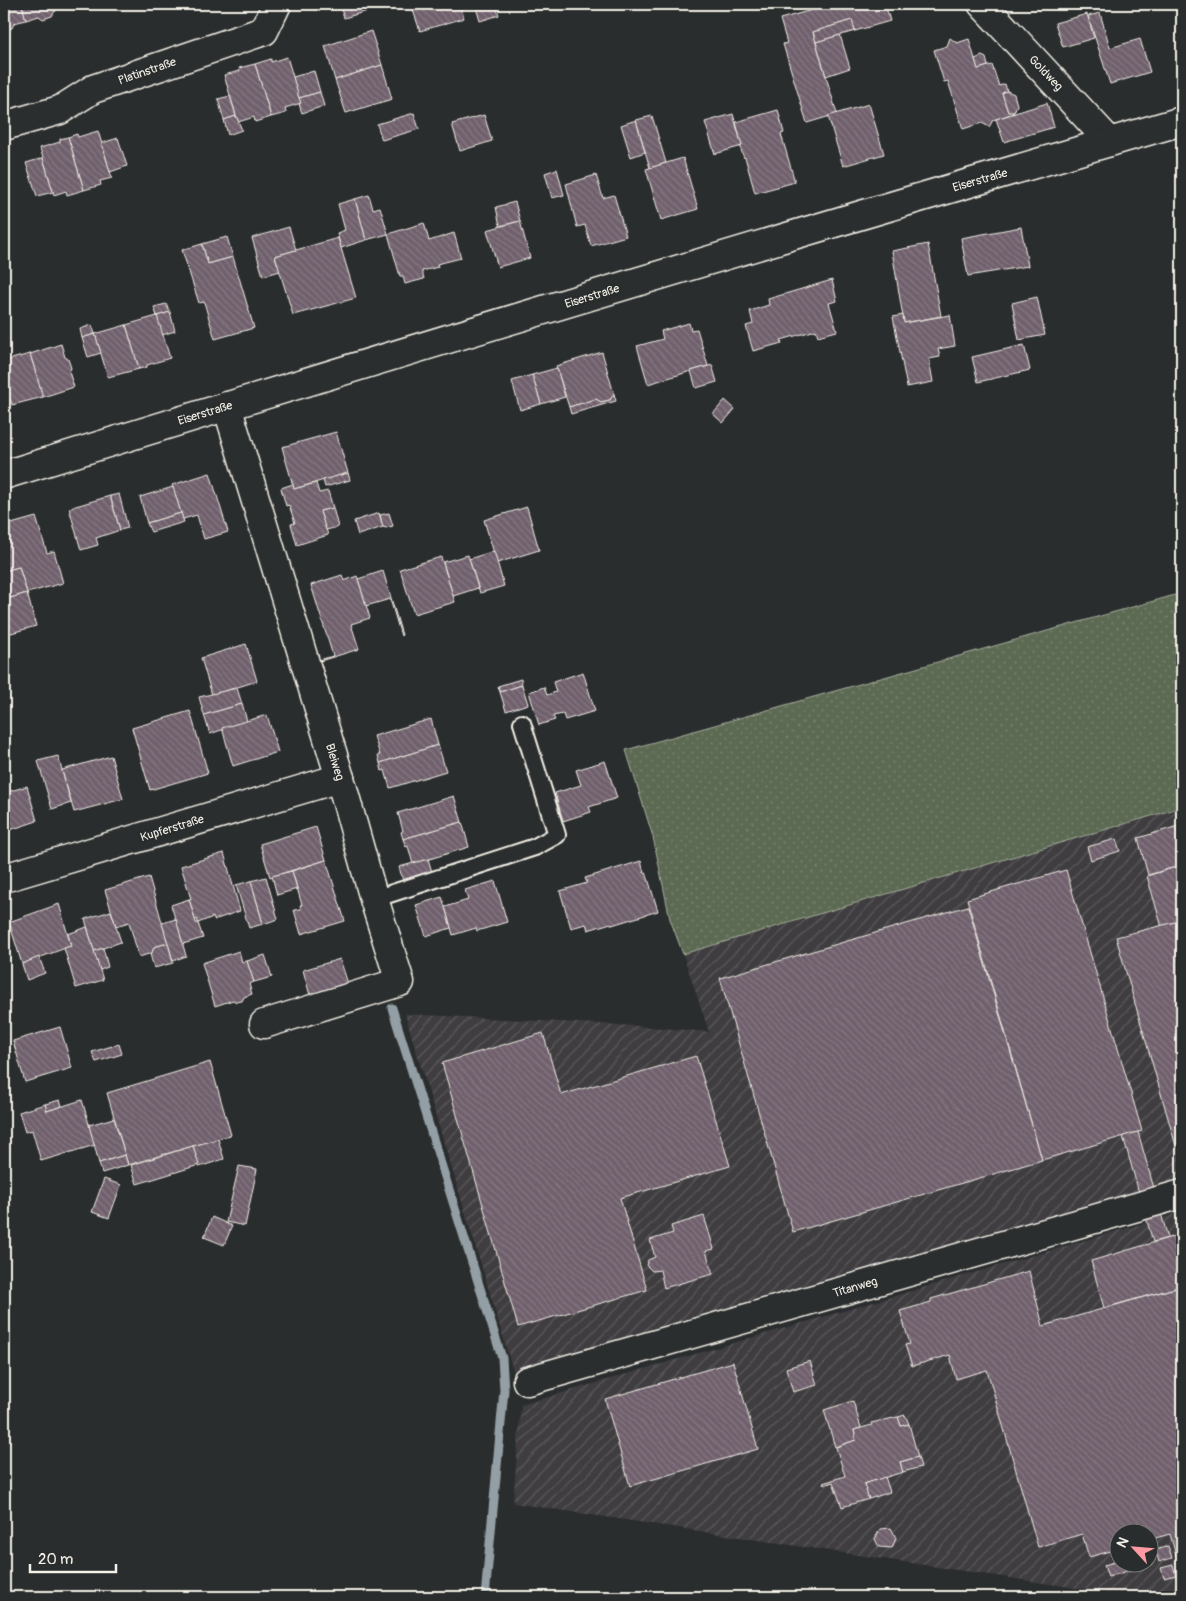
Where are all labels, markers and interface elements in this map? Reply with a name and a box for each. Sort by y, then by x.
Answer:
street label: Goldweg [1025,52,1066,94]
street label: Platinstraße [116,54,178,88]
street label: Eiserstraße [951,165,1009,195]
street label: Eiserstraße [563,281,621,312]
street label: Eiserstraße [176,398,234,429]
street label: Bleiweg [322,742,347,782]
street label: Kupferstraße [138,812,206,845]
street label: Titanweg [831,1274,879,1301]
north arrow [1108,1524,1158,1574]
text: N [1113,1535,1132,1551]
scale bar [30,1541,116,1573]
text: 20 m [38,1550,73,1569]

